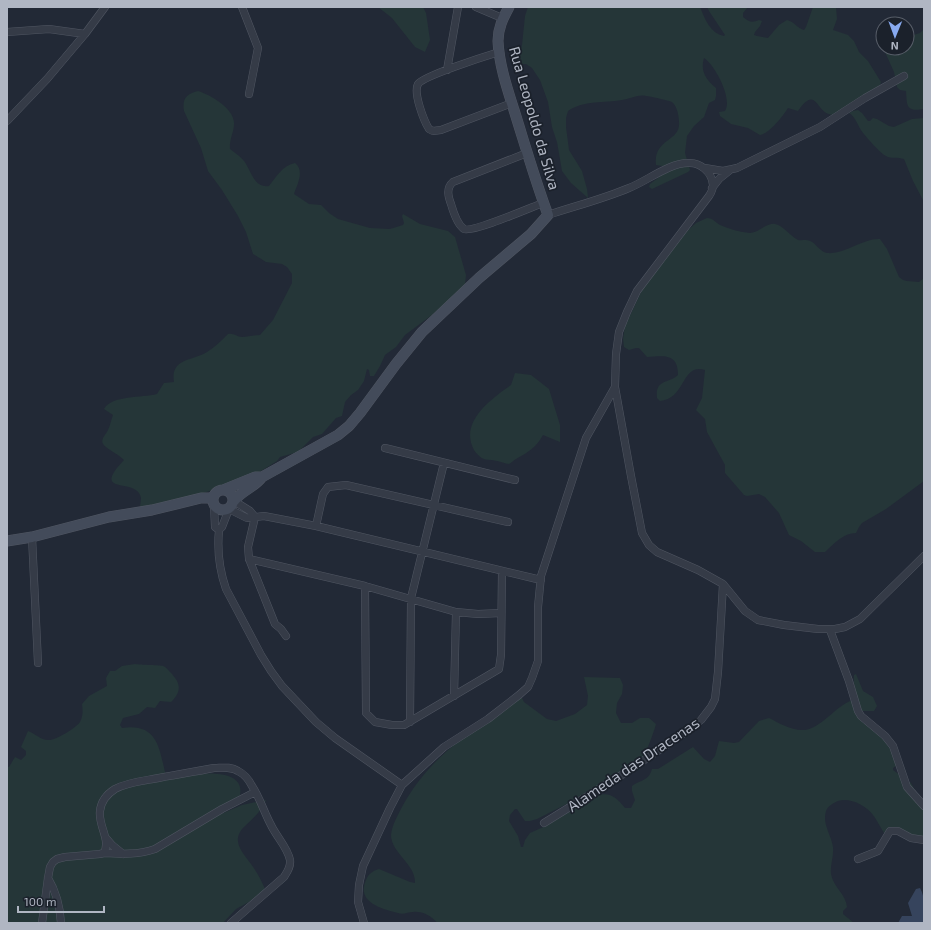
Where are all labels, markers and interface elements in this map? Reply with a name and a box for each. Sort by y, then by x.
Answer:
north arrow [875,16,915,56]
text: N [891,40,899,53]
street label: Rua Leopoldo da Silva [506,44,564,192]
street label: Alameda das Dracenas [564,713,702,815]
scale bar [18,888,104,914]
text: 100 m [24,894,56,908]

